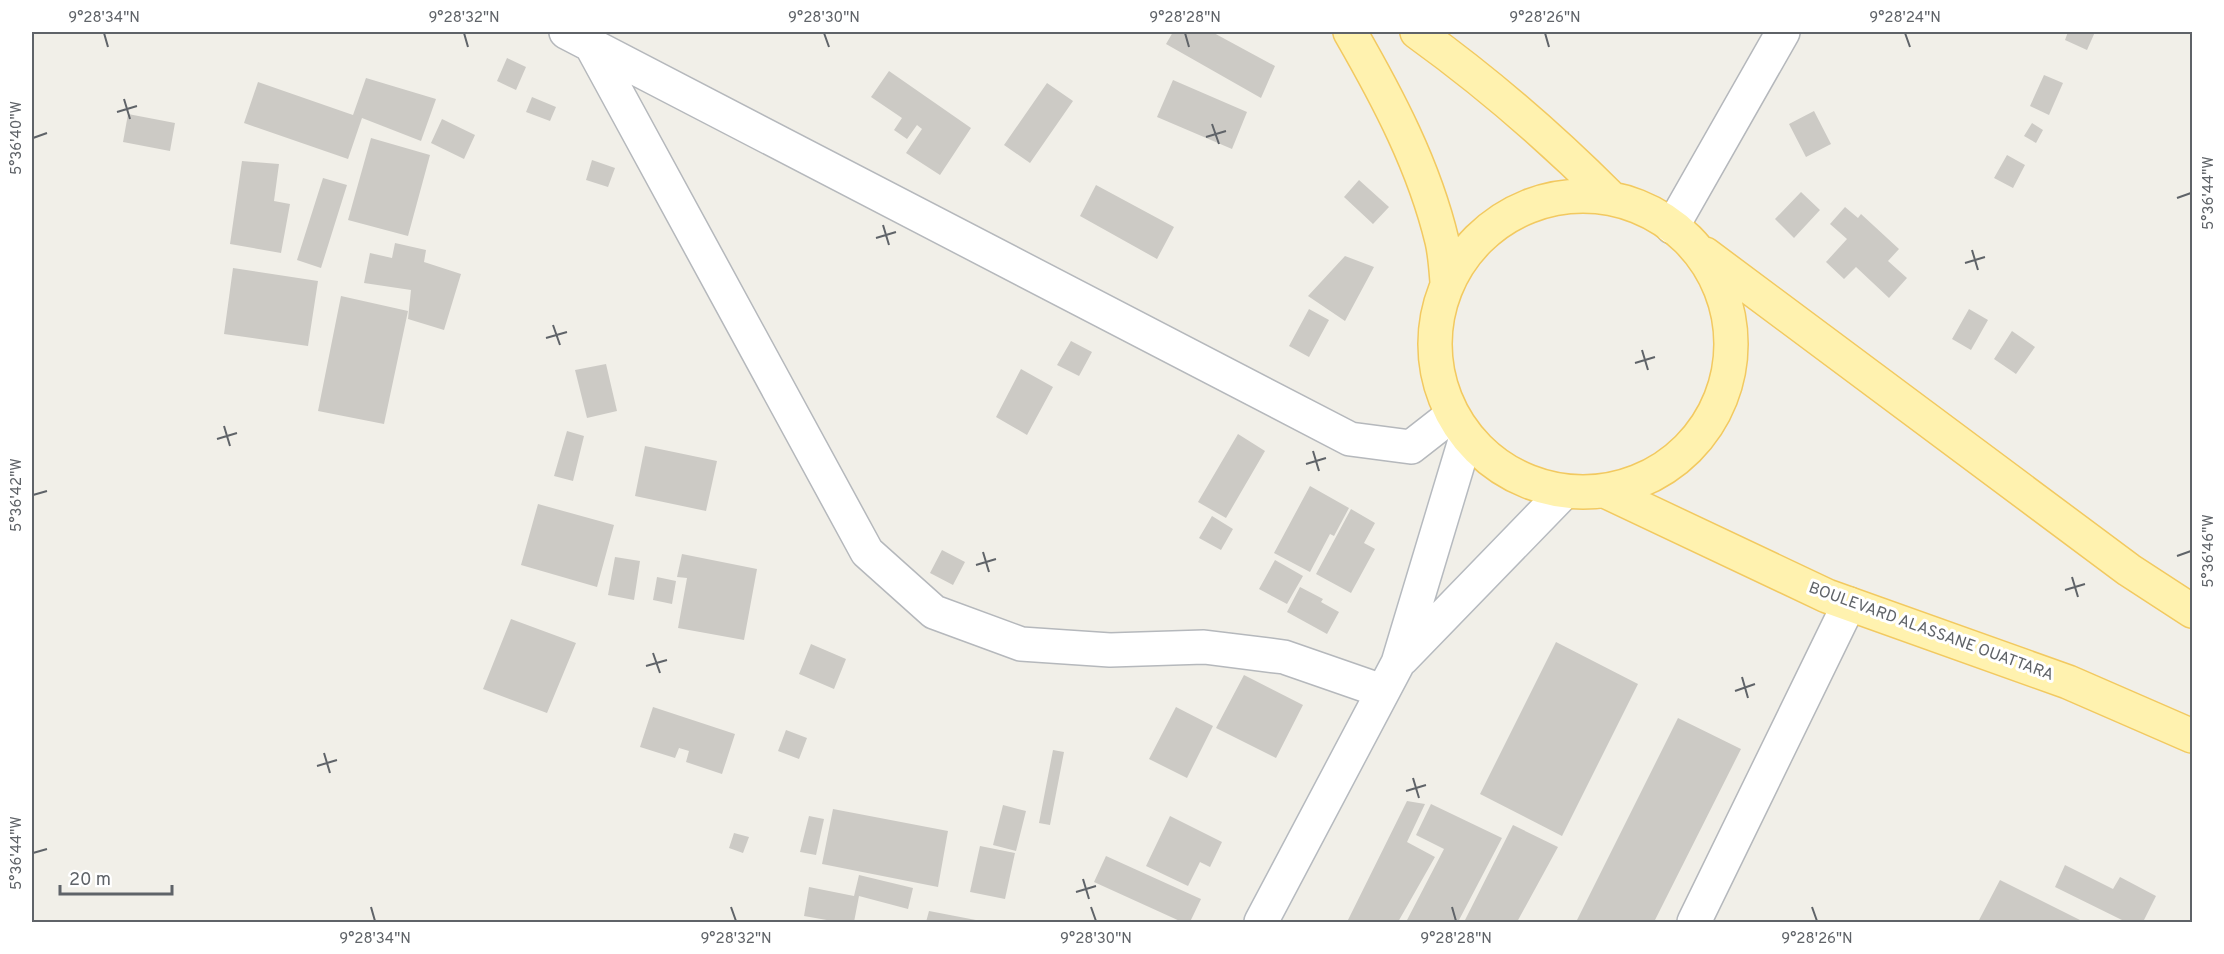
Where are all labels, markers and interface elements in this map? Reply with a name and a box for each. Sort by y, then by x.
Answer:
text: 9°28'34"N [68,9,140,28]
text: 9°28'32"N [428,9,500,28]
text: 9°28'30"N [788,9,860,28]
text: 9°28'28"N [1149,9,1221,28]
text: 9°28'26"N [1509,9,1581,28]
text: 9°28'24"N [1869,9,1941,28]
text: 5°36'40"W [8,101,27,175]
text: 5°36'44"W [2200,156,2219,230]
text: 5°36'42"W [8,458,27,532]
text: 5°36'46"W [2200,514,2219,588]
street label: BOULEVARD ALASSANE OUATTARA [1806,578,2056,686]
text: 5°36'44"W [8,816,27,890]
scale bar [60,858,172,896]
text: 20 m [69,869,111,892]
text: 9°28'34"N [339,930,411,949]
text: 9°28'32"N [700,930,772,949]
text: 9°28'30"N [1060,930,1132,949]
text: 9°28'28"N [1420,930,1492,949]
text: 9°28'26"N [1781,930,1853,949]

